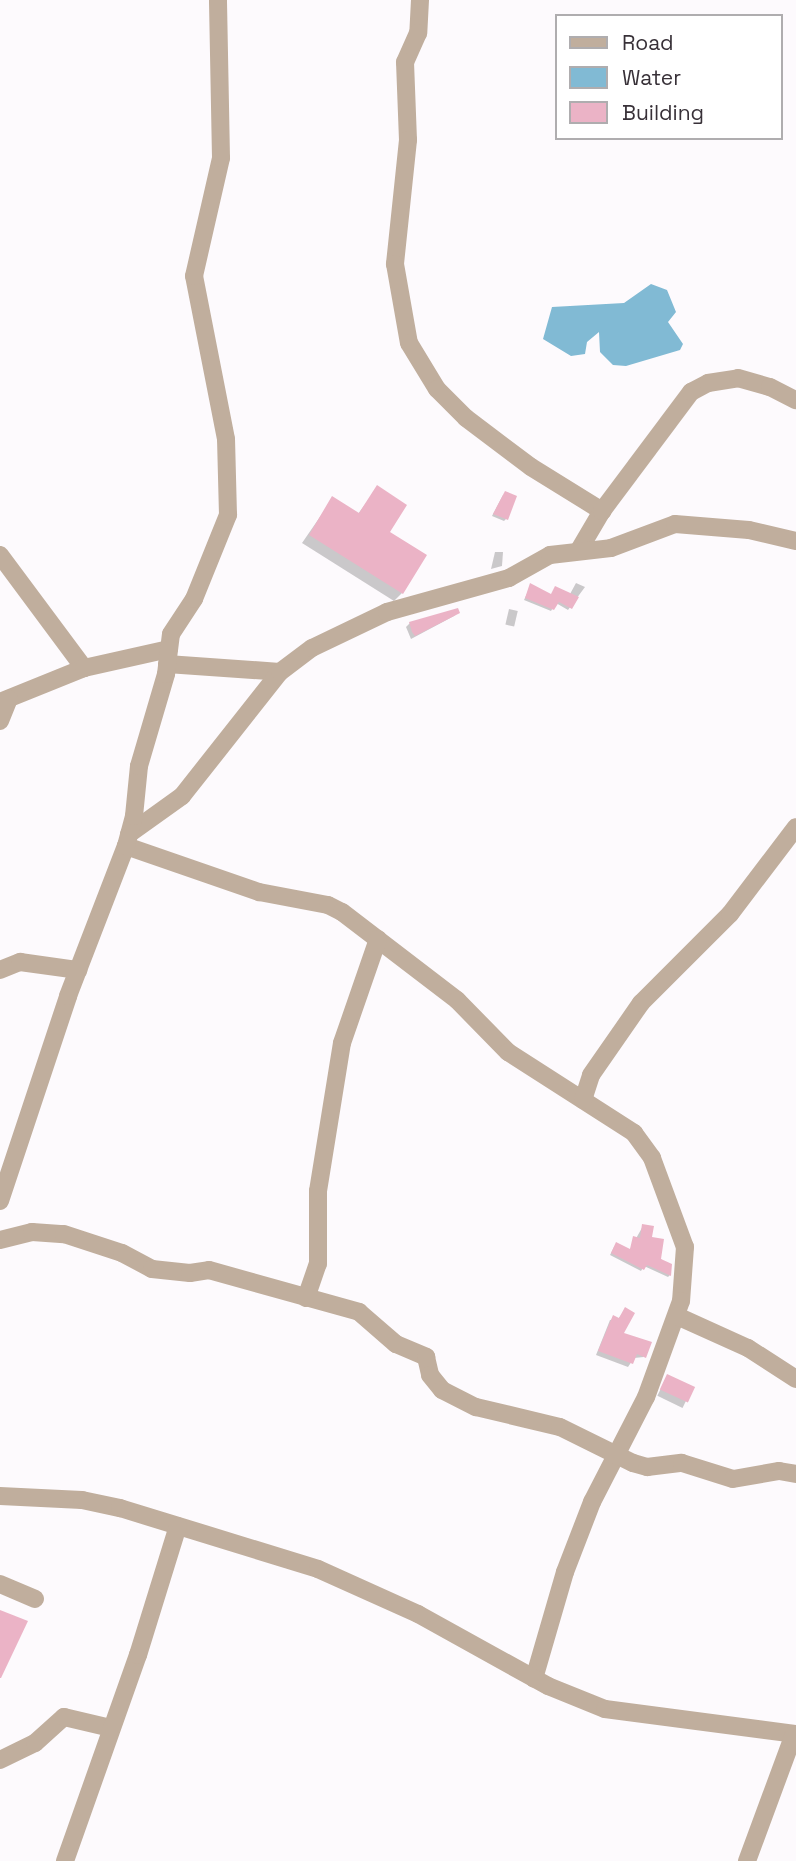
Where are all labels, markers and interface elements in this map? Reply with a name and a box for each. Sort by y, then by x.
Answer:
legend [554,14,782,140]
text: Road [622,29,674,56]
text: Water [622,64,681,91]
text: Building [622,99,704,126]

